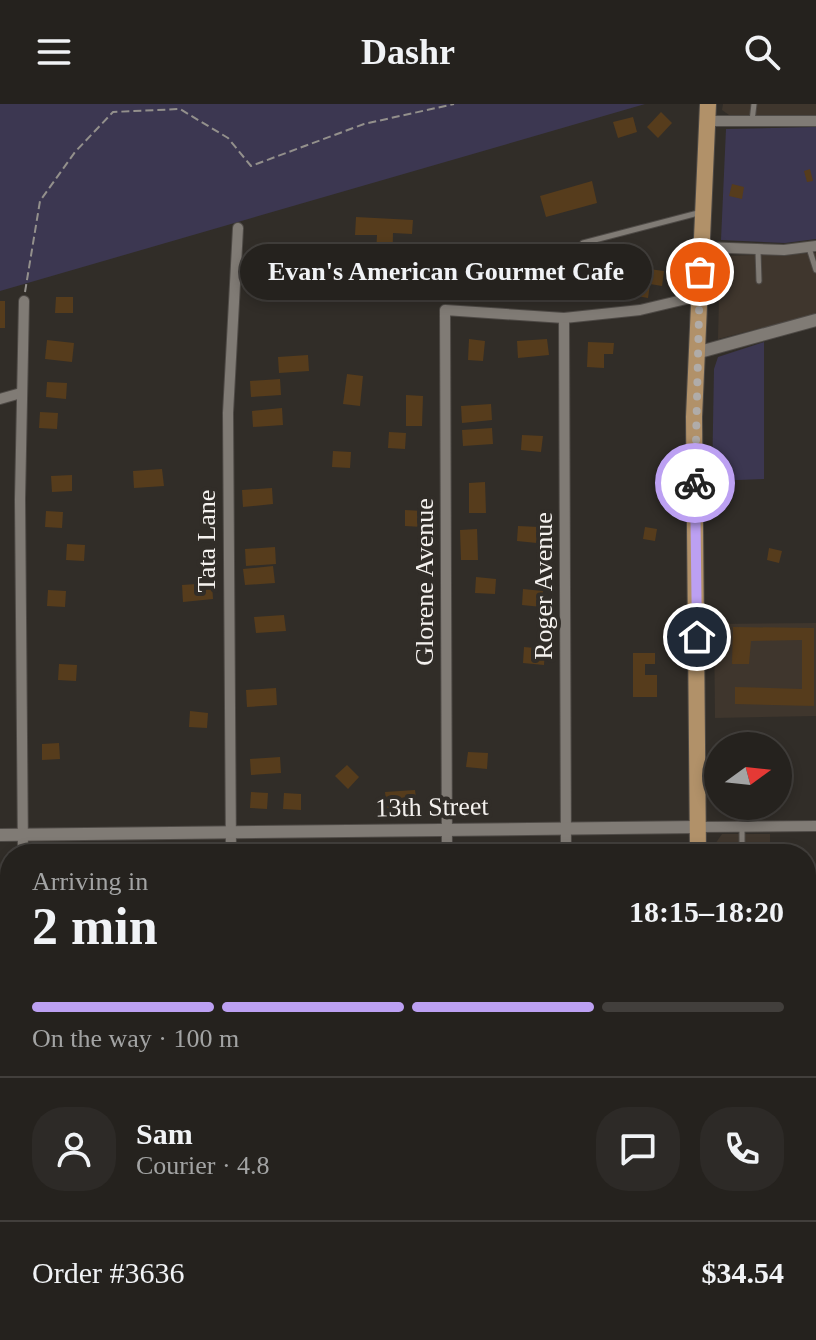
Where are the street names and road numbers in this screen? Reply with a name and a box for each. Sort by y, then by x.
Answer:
street label: Tata Lane [192,490,221,592]
street label: Glorene Avenue [410,498,439,666]
street label: Roger Avenue [529,512,558,660]
street label: 13th Street [375,791,490,822]

